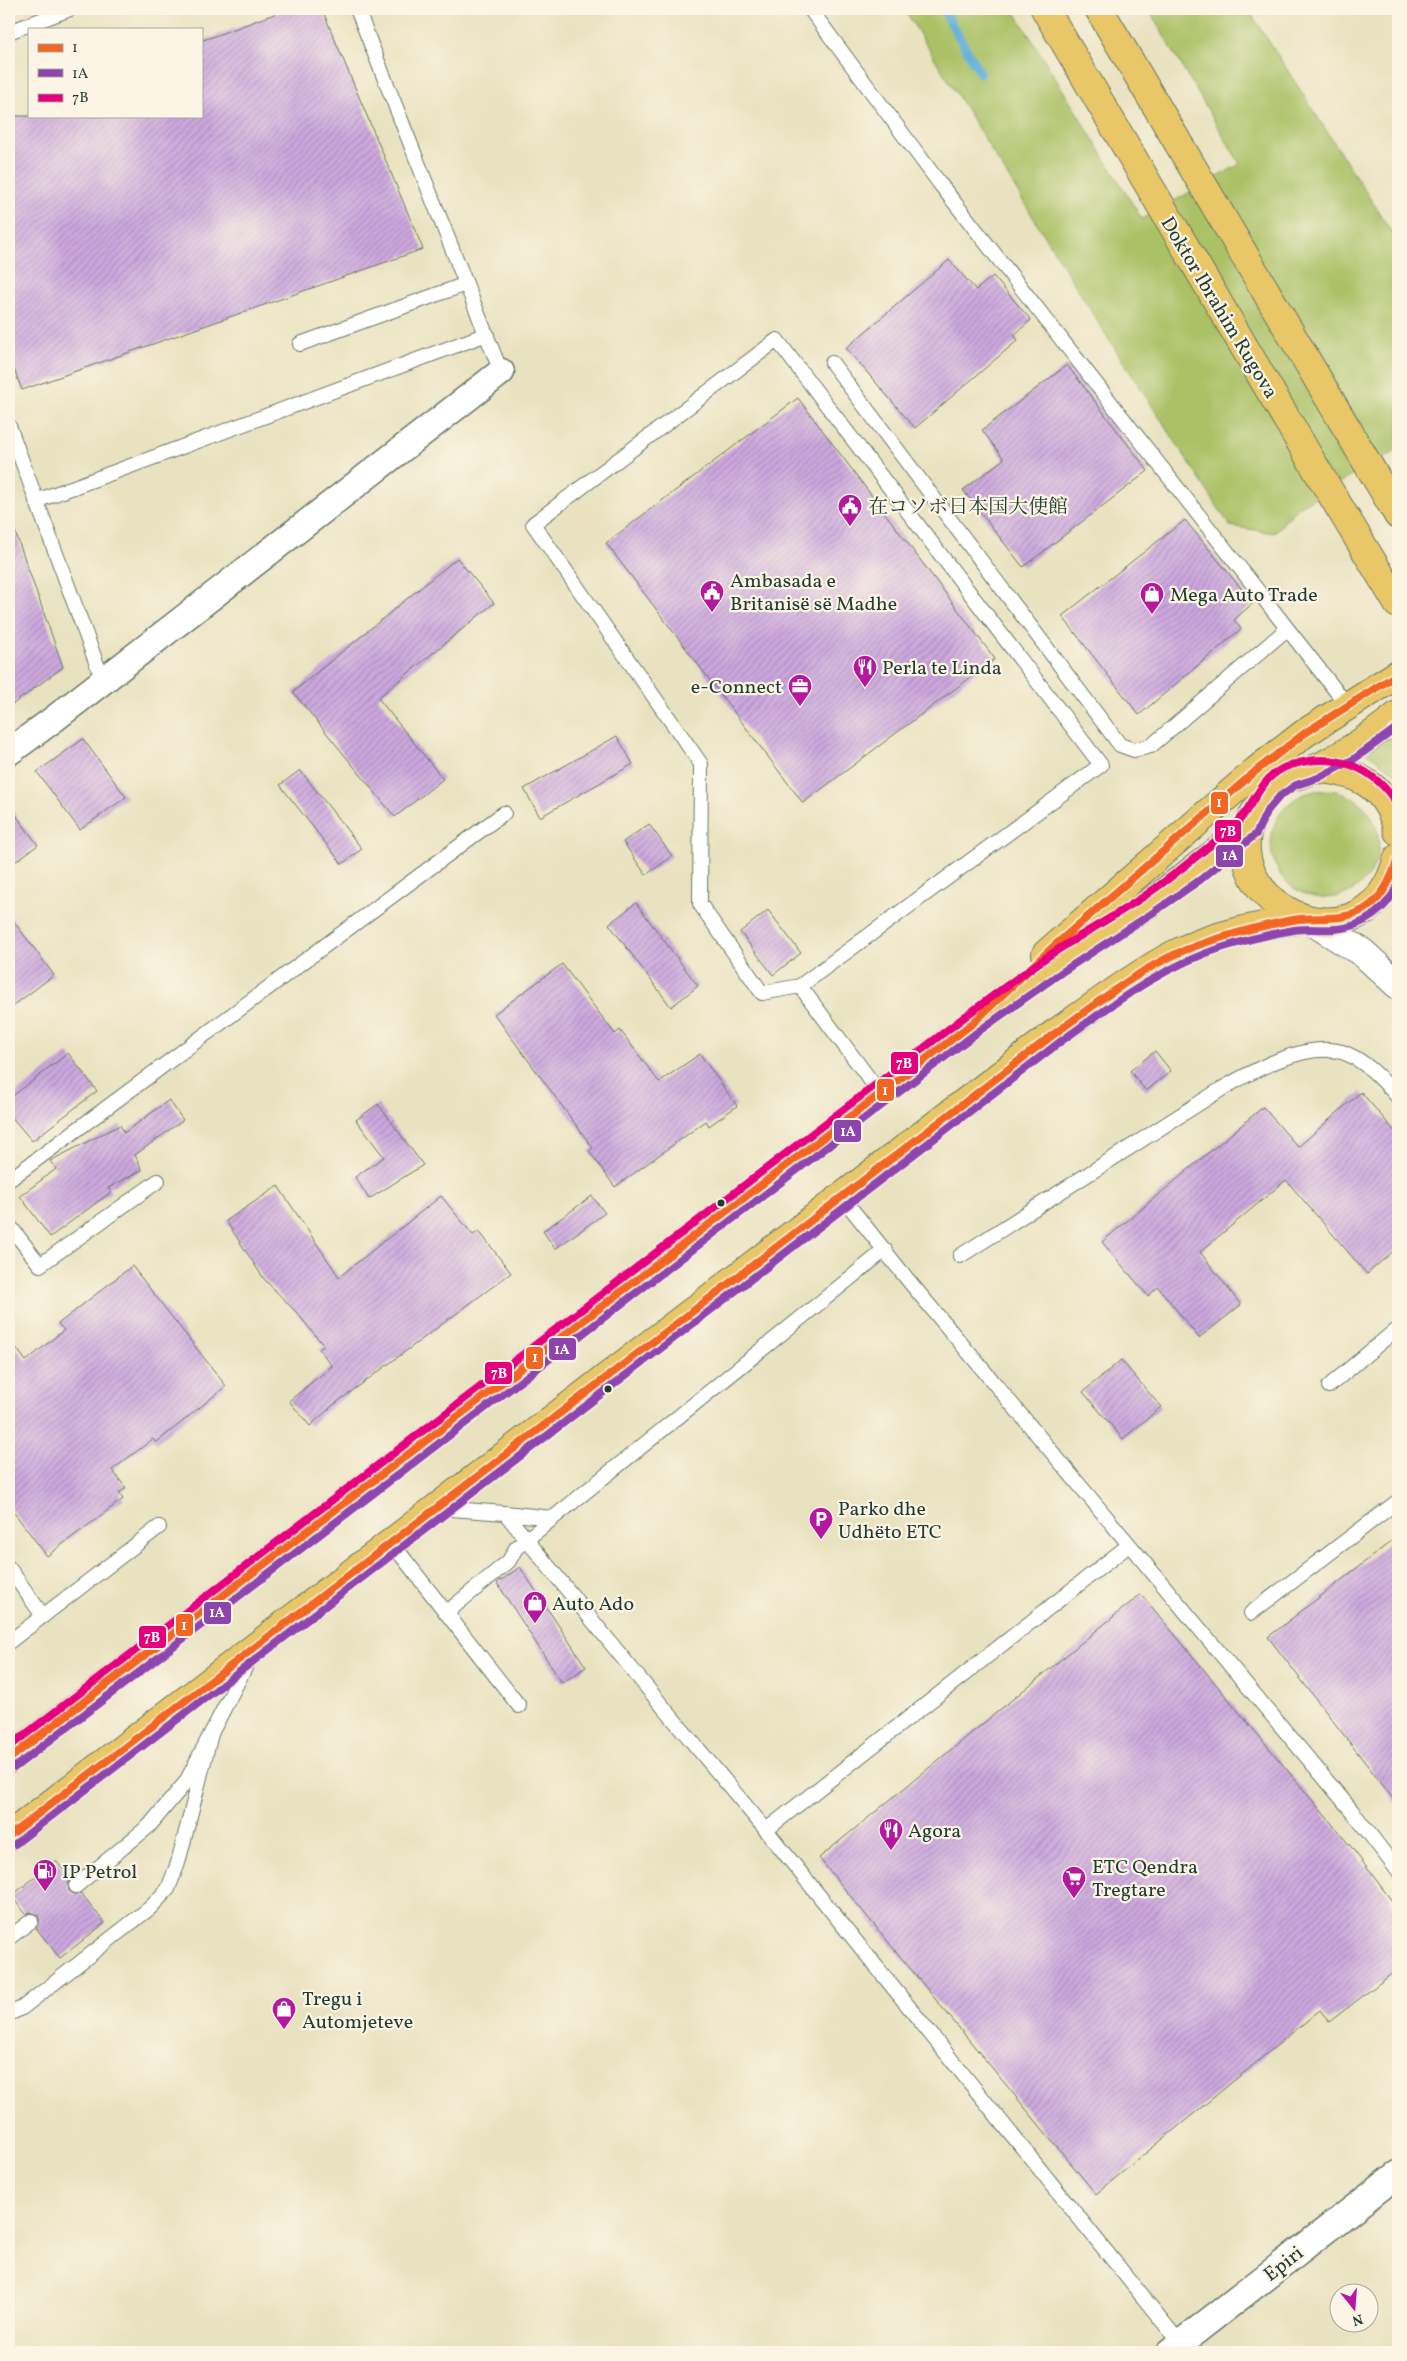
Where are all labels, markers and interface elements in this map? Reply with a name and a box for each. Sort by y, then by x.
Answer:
legend [28,28,202,118]
text: 1 [72,38,78,59]
text: 1A [72,64,89,85]
text: 7B [72,88,89,109]
street label: Doktor Ibrahim Rugova [1153,212,1284,404]
public building icon: 在コソボ日本国大使館 [837,493,863,527]
place label: 在コソボ日本国大使館 [868,494,1068,522]
place label: Ambasada e Britanisë së Madhe [730,568,897,619]
public building icon: Ambasada e Britanisë së Madhe [699,579,725,613]
shop icon: Mega Auto Trade [1139,581,1165,615]
place label: Mega Auto Trade [1170,582,1318,610]
restaurant icon: Perla te Linda [852,654,878,688]
place label: Perla te Linda [882,655,1002,683]
office icon: e-Connect [787,673,813,707]
place label: e-Connect [691,674,782,702]
line badge: 1 [1210,791,1229,815]
text: 1 [1216,794,1222,813]
line badge: 7B [1214,819,1242,843]
text: 7B [1220,823,1236,842]
line badge: 1A [1215,844,1244,868]
text: 1A [1222,847,1238,866]
line badge: 7B [890,1051,919,1075]
text: 7B [896,1055,912,1074]
line badge: 1 [876,1078,895,1102]
text: 1 [882,1082,888,1101]
line badge: 1A [833,1119,862,1143]
text: 1A [840,1123,856,1142]
unlabelled marker [716,1198,726,1208]
line badge: 1A [548,1337,577,1361]
text: 1A [554,1341,570,1360]
line badge: 1 [525,1346,544,1370]
text: 1 [532,1349,538,1368]
line badge: 7B [484,1361,513,1385]
text: 7B [491,1365,507,1384]
unlabelled marker [603,1384,613,1394]
place label: Parko dhe Udhëto ETC [838,1496,942,1547]
parking icon: Parko dhe Udhëto ETC [808,1506,834,1540]
shop icon: Auto Ado [522,1590,548,1624]
place label: Auto Ado [552,1591,634,1619]
line badge: 1A [203,1601,232,1625]
text: 1A [209,1604,225,1623]
line badge: 1 [175,1613,194,1637]
text: 1 [181,1617,187,1636]
line badge: 7B [138,1625,167,1649]
text: 7B [144,1629,160,1648]
restaurant icon: Agora [878,1817,904,1851]
place label: Agora [908,1818,961,1846]
place label: ETC Qendra Tregtare [1092,1854,1198,1905]
fuel station icon: IP Petrol [32,1858,58,1892]
place label: IP Petrol [62,1859,137,1887]
supermarket icon: ETC Qendra Tregtare [1061,1865,1087,1899]
place label: Tregu i Automjeteve [302,1986,413,2037]
shop icon: Tregu i Automjeteve [271,1996,297,2030]
street label: Epiri [1258,2240,1310,2289]
north arrow [1330,2284,1380,2334]
text: N [1350,2308,1365,2330]

